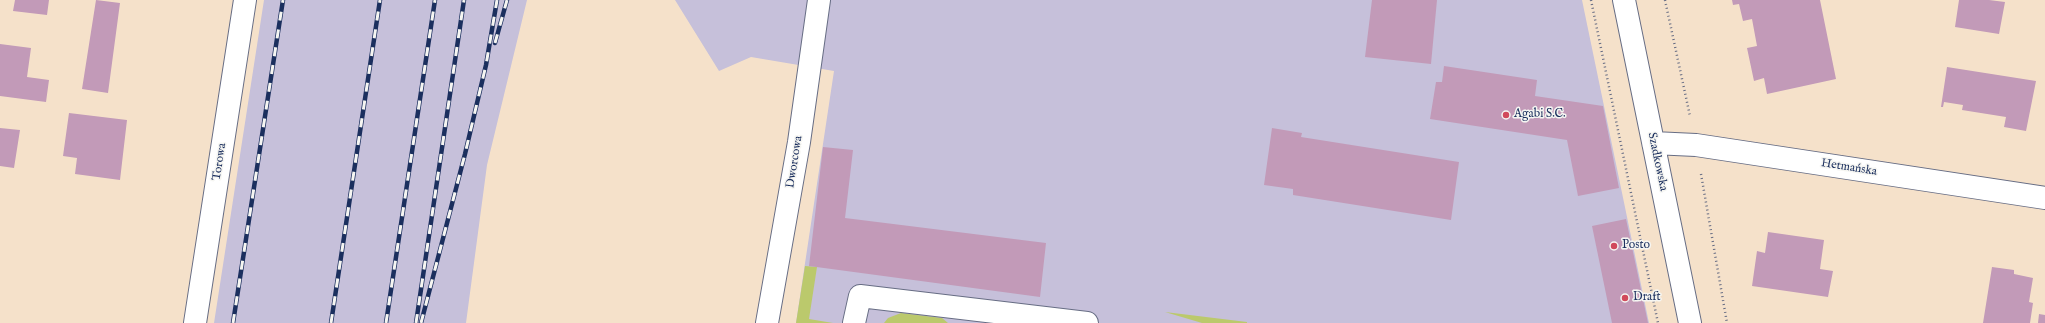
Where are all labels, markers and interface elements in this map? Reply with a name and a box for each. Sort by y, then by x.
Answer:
place label: Agabi S.C. [1514,108,1566,122]
marker: Agabi S.C. [1501,110,1511,120]
street label: Szadkowska [1644,131,1670,193]
street label: Dworcowa [784,135,806,189]
street label: Torowa [210,142,230,182]
street label: Hetmańska [1820,156,1878,180]
place label: Posto [1622,239,1650,253]
marker: Posto [1609,241,1619,251]
place label: Draft [1633,291,1661,305]
marker: Draft [1620,293,1630,303]

